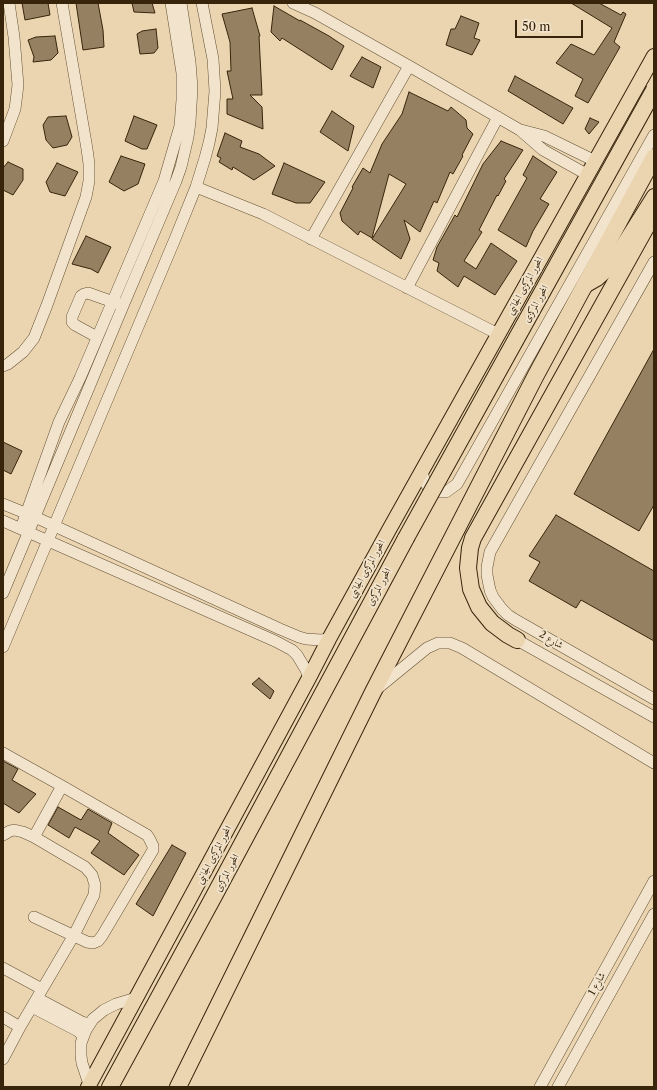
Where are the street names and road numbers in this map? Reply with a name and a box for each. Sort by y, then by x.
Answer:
street label: المحور المركزى الجانبى [504,255,546,317]
street label: المحور المركزى [521,283,551,325]
street label: المحور المركزى الجانبى [346,538,388,600]
street label: المحور المركزى [364,566,394,608]
street label: شارع 2 [537,628,565,652]
street label: المحور المركزى الجانبى [194,824,234,886]
street label: المحور المركزى [212,852,242,894]
street label: شارع 1 [586,970,608,998]

